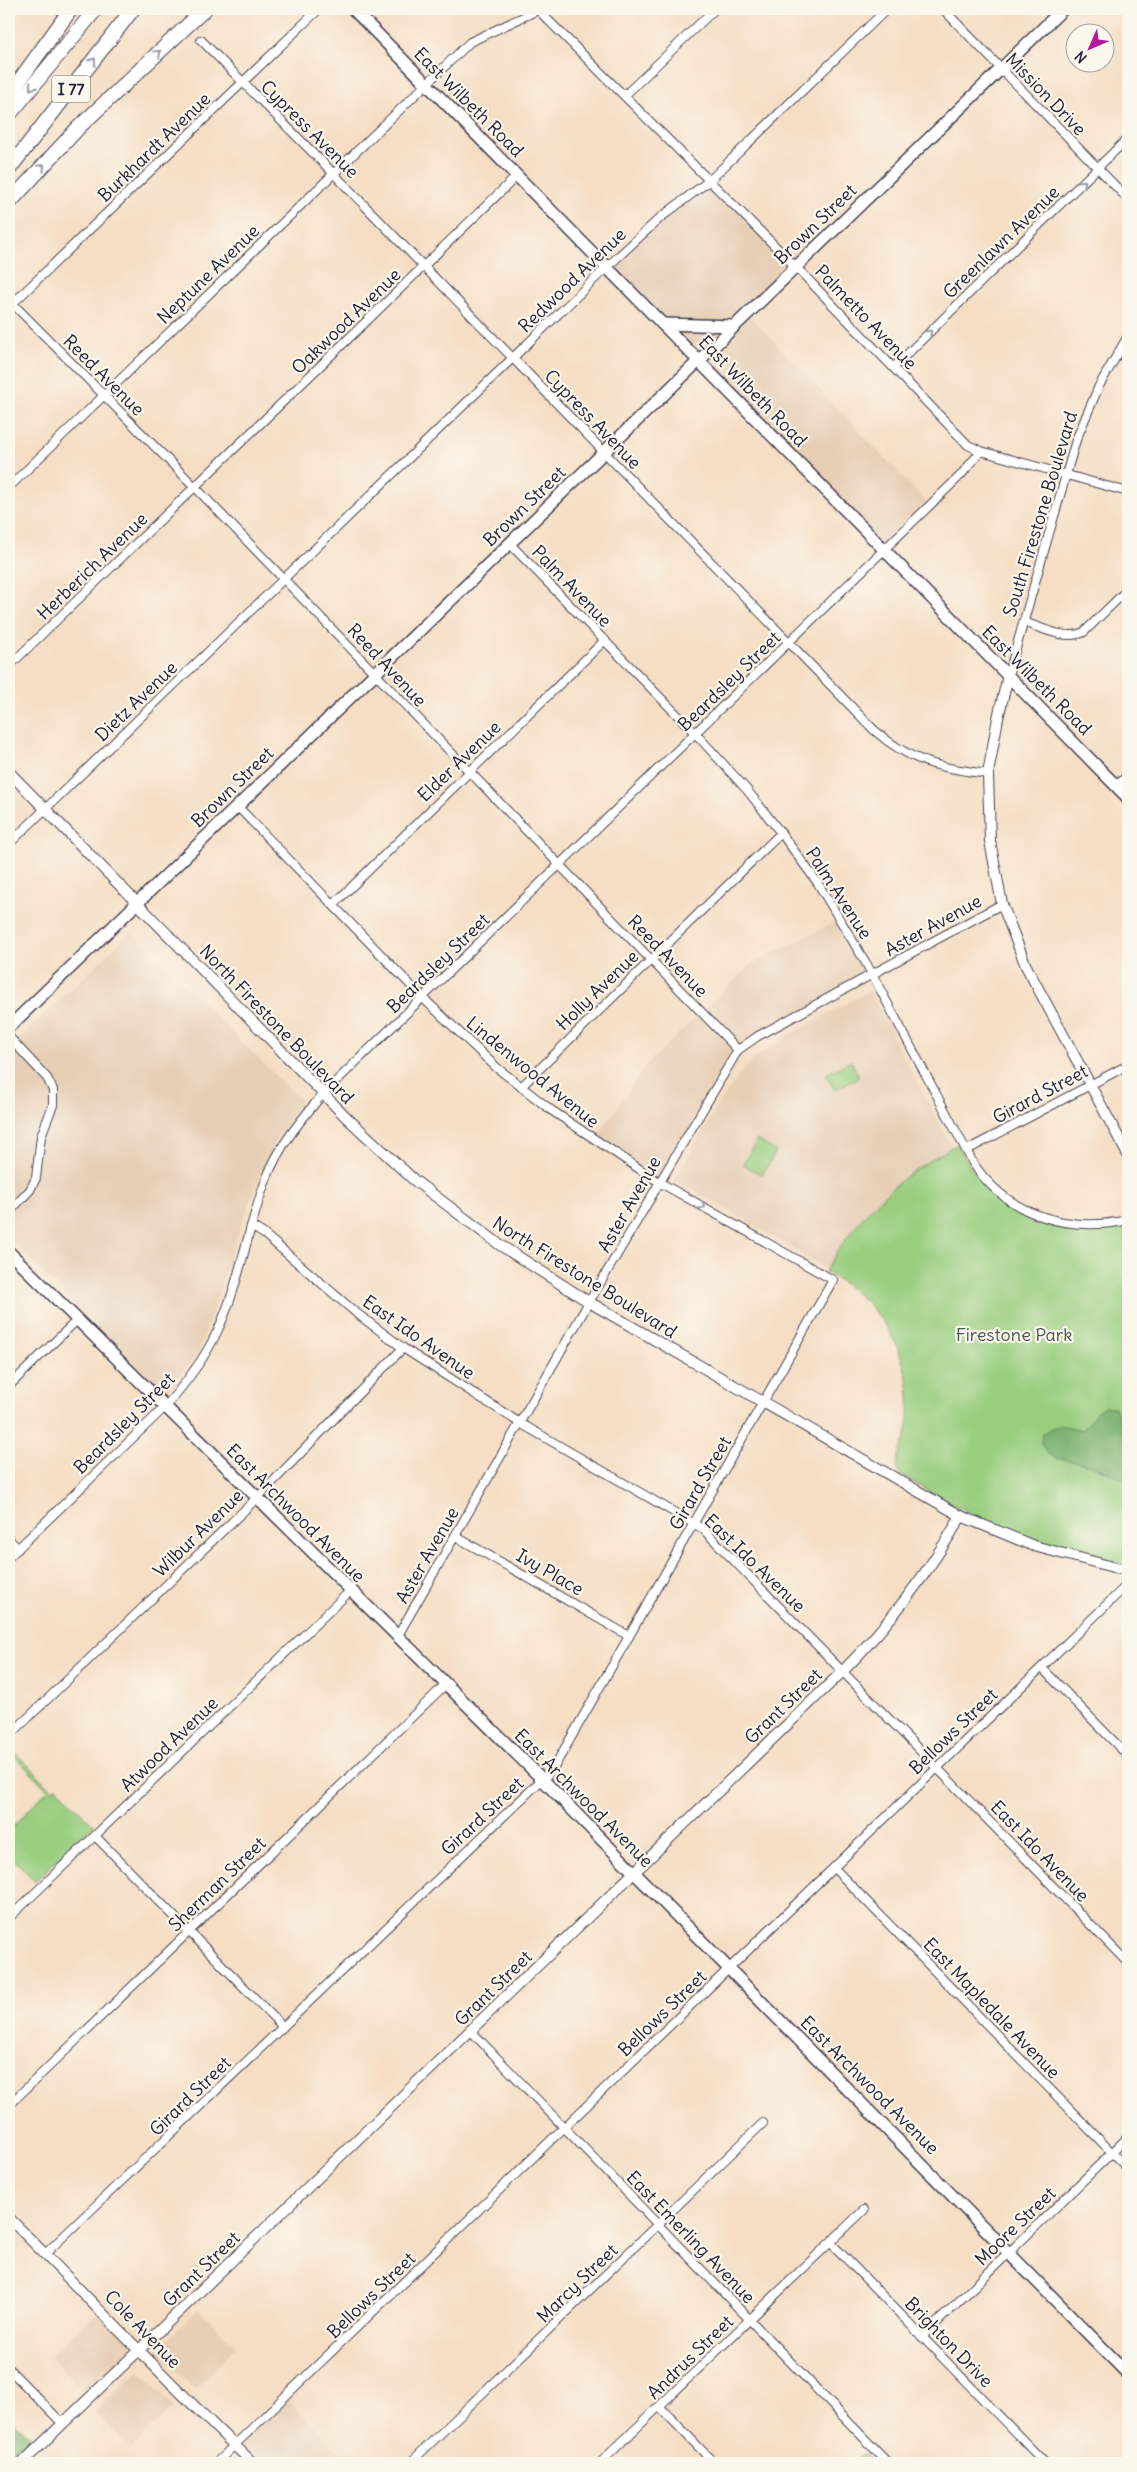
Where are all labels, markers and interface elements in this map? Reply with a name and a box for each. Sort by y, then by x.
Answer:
north arrow [1064,22,1114,72]
street label: East Wilbeth Road [409,42,529,162]
text: N [1071,47,1091,67]
street label: Mission Drive [1001,48,1091,140]
one-way arrow [152,50,161,59]
one-way arrow [87,58,95,67]
street label: Cypress Avenue [256,75,364,183]
road number: I 77 [52,76,90,102]
one-way arrow [29,81,37,90]
street label: Burkhardt Avenue [93,87,215,207]
one-way arrow [36,163,45,172]
street label: Brown Street [769,179,861,269]
one-way arrow [1077,180,1086,189]
street label: Greenlawn Avenue [938,181,1064,303]
street label: Neptune Avenue [152,219,264,329]
street label: Redwood Avenue [513,223,631,337]
street label: Palmetto Avenue [810,260,922,374]
street label: Oakwood Avenue [287,263,405,379]
street label: Reed Avenue [59,330,149,420]
street label: East Wilbeth Road [694,330,812,452]
one-way arrow [923,330,932,339]
street label: Cypress Avenue [540,364,646,474]
street label: South Firestone Boulevard [998,408,1082,620]
street label: Brown Street [478,461,570,551]
street label: Herberich Avenue [32,507,152,625]
street label: Palm Avenue [527,540,617,632]
street label: Reed Avenue [343,619,431,711]
street label: East Wilbeth Road [977,620,1097,740]
street label: Beardsley Street [673,626,785,736]
street label: Dietz Avenue [90,656,182,746]
street label: Elder Avenue [413,716,505,806]
street label: Brown Street [186,742,278,832]
street label: Palm Avenue [801,843,877,943]
street label: Aster Avenue [881,889,985,961]
street label: Beardsley Street [382,908,494,1018]
street label: Reed Avenue [623,910,713,1002]
street label: North Firestone Boulevard [195,939,359,1109]
street label: Holly Avenue [551,945,643,1035]
street label: Lindenwood Avenue [462,1011,604,1133]
street label: Girard Street [988,1059,1092,1129]
street label: Aster Avenue [592,1152,666,1256]
one-way arrow [696,1199,705,1209]
street label: North Firestone Boulevard [489,1211,682,1343]
street label: East Ido Avenue [358,1290,480,1384]
park label: Firestone Park [956,1323,1072,1346]
street label: Beardsley Street [68,1367,180,1479]
street label: Girard Street [664,1432,736,1534]
street label: East Archwood Avenue [222,1439,370,1587]
street label: Wilbur Avenue [148,1484,248,1582]
street label: Aster Avenue [390,1503,464,1607]
street label: East Ido Avenue [700,1509,810,1617]
street label: Ivy Place [512,1544,588,1600]
street label: Grant Street [739,1663,827,1749]
street label: Bellows Street [904,1683,1002,1779]
street label: Atwood Avenue [115,1692,223,1796]
street label: East Archwood Avenue [510,1724,658,1872]
street label: Girard Street [436,1772,528,1860]
street label: East Ido Avenue [986,1796,1094,1906]
street label: Sherman Street [164,1832,270,1936]
street label: East Mapledale Avenue [919,1933,1065,2083]
street label: Grant Street [449,1945,537,2031]
street label: Bellows Street [613,1965,711,2061]
street label: East Archwood Avenue [796,2011,944,2159]
street label: Girard Street [144,2051,236,2141]
street label: East Emerling Avenue [622,2166,760,2308]
street label: Moore Street [970,2182,1060,2270]
street label: Grant Street [157,2226,245,2312]
street label: Marcy Street [532,2239,622,2327]
street label: Bellows Street [322,2247,420,2343]
street label: Cole Avenue [100,2285,186,2373]
street label: Brighton Drive [900,2292,998,2392]
street label: Andrus Street [642,2310,738,2404]

